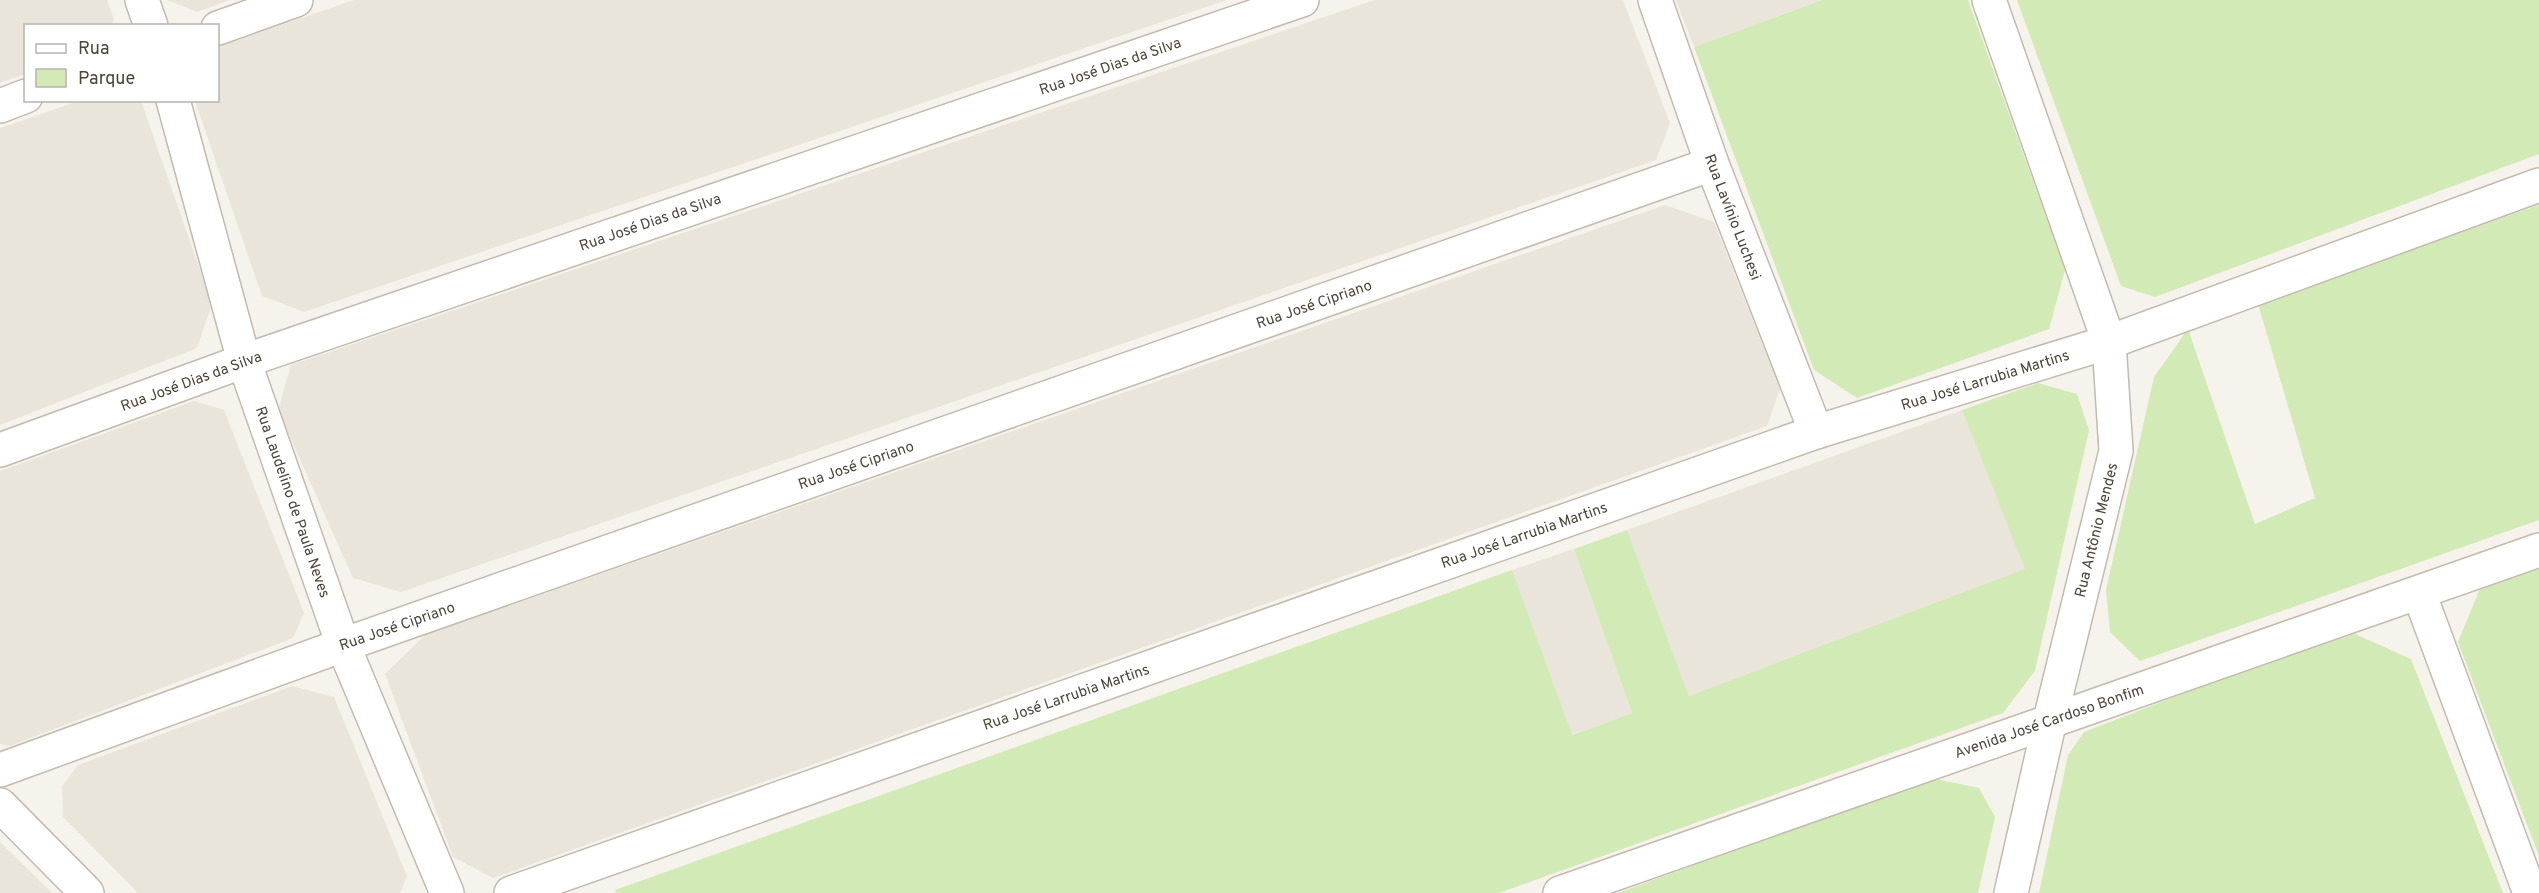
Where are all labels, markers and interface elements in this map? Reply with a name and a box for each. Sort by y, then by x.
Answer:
legend [24,24,219,102]
street label: Rua José Dias da Silva [1037,34,1184,101]
text: Rua [78,38,109,61]
text: Parque [78,68,135,91]
street label: Rua Lavínio Luchesi [1699,152,1764,283]
street label: Rua José Dias da Silva [577,190,724,257]
street label: Rua José Cipriano [1254,277,1375,334]
street label: Rua José Larrubia Martins [1899,347,2072,416]
street label: Rua José Dias da Silva [118,348,265,417]
street label: Rua Laudelino de Paula Neves [250,404,333,601]
street label: Rua José Cipriano [796,438,917,495]
street label: Rua Antônio Mendes [2072,461,2123,600]
street label: Rua José Larrubia Martins [1439,499,1610,574]
street label: Rua José Cipriano [337,599,458,656]
street label: Rua José Larrubia Martins [981,661,1152,736]
street label: Avenida José Cardoso Bonfim [1952,681,2147,764]

